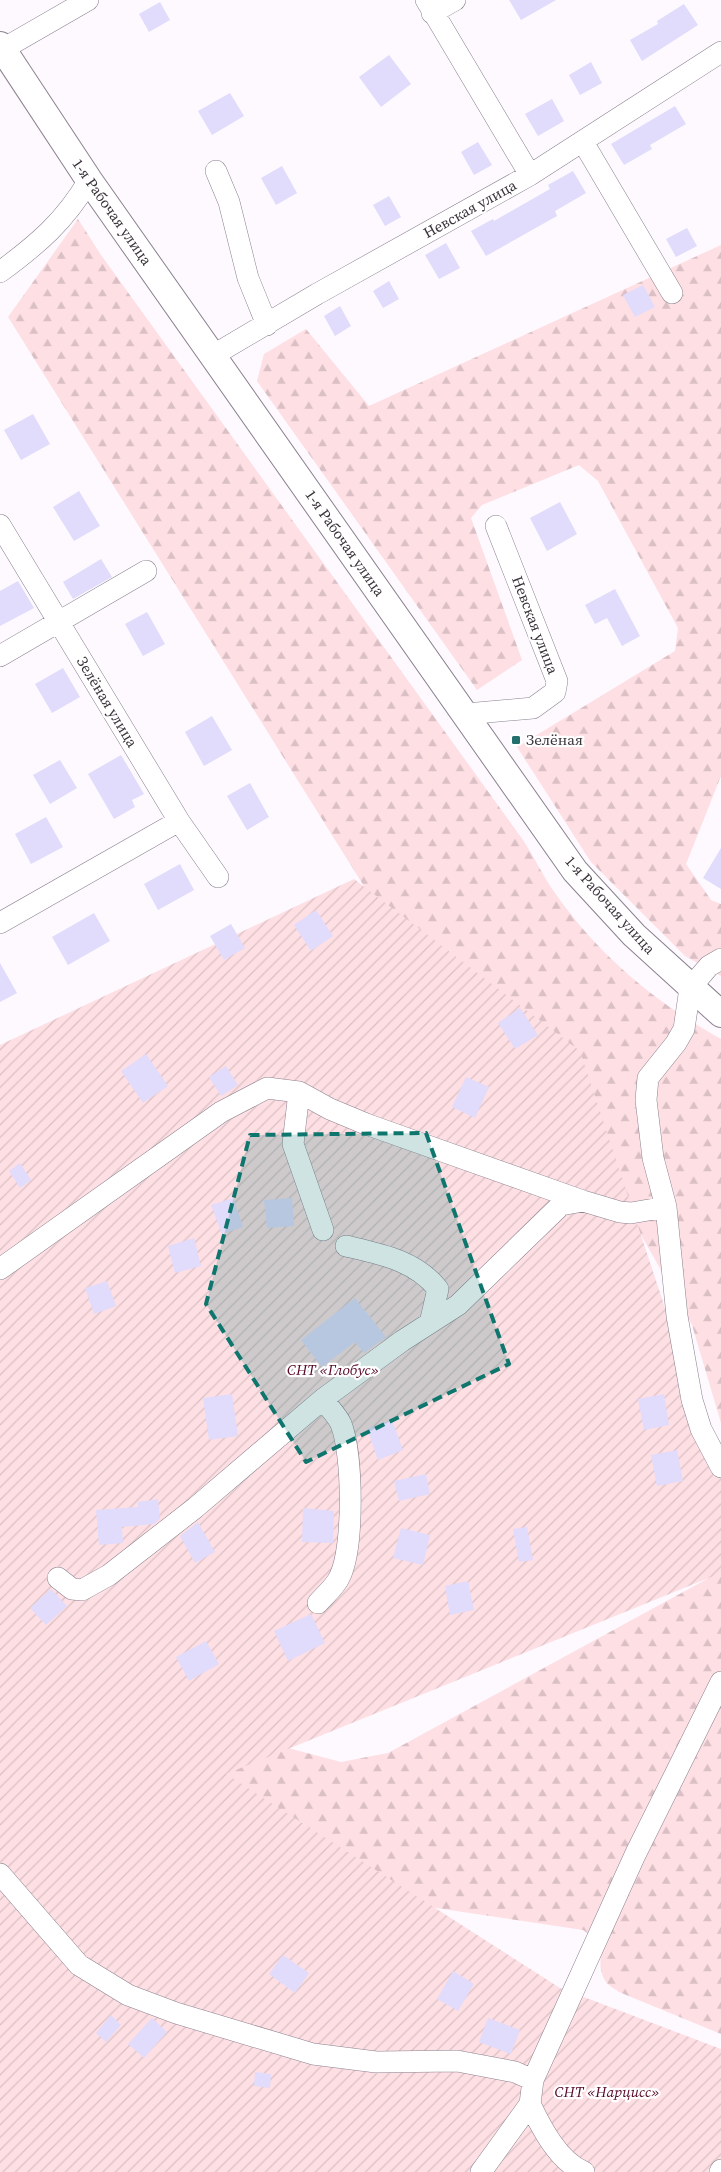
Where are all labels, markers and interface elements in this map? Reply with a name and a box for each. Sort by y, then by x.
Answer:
street label: 1-я Рабочая улица [68,154,157,270]
street label: Невская улица [419,174,520,243]
street label: 1-я Рабочая улица [301,485,390,601]
street label: Невская улица [507,573,564,677]
street label: Зелёная улица [72,652,143,751]
place label: Зелёная [526,729,583,750]
marker: Зелёная [510,734,522,746]
street label: 1-я Рабочая улица [560,851,661,959]
park label: СНТ «Глобус» [287,1359,379,1380]
park label: СНТ «Нарцисс» [555,2081,659,2102]

